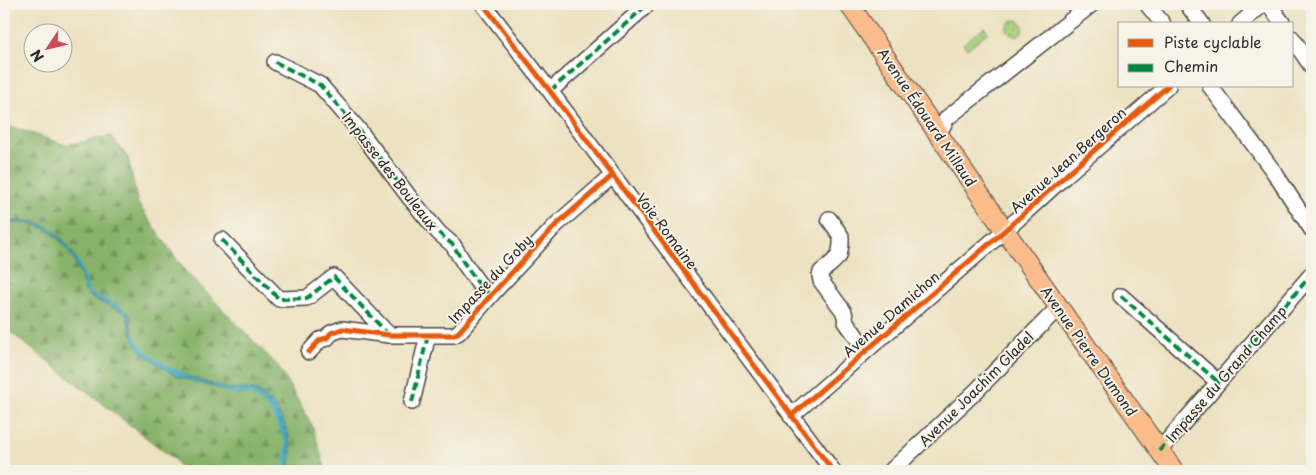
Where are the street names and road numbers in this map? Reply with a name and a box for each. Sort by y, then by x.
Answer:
street label: Avenue Édouard Millaud [873,43,981,191]
street label: Avenue Jean Bergeron [1005,102,1131,218]
street label: Impasse des Bouleaux [337,107,443,235]
street label: Voie Romaine [631,189,703,274]
street label: Impasse du Goby [443,230,537,328]
street label: Avenue Damichon [838,266,944,362]
street label: Avenue Pierre Dumond [1036,282,1142,420]
street label: Impasse du Grand Champ [1161,301,1291,447]
street label: Avenue Joachim Gladel [914,327,1038,451]

